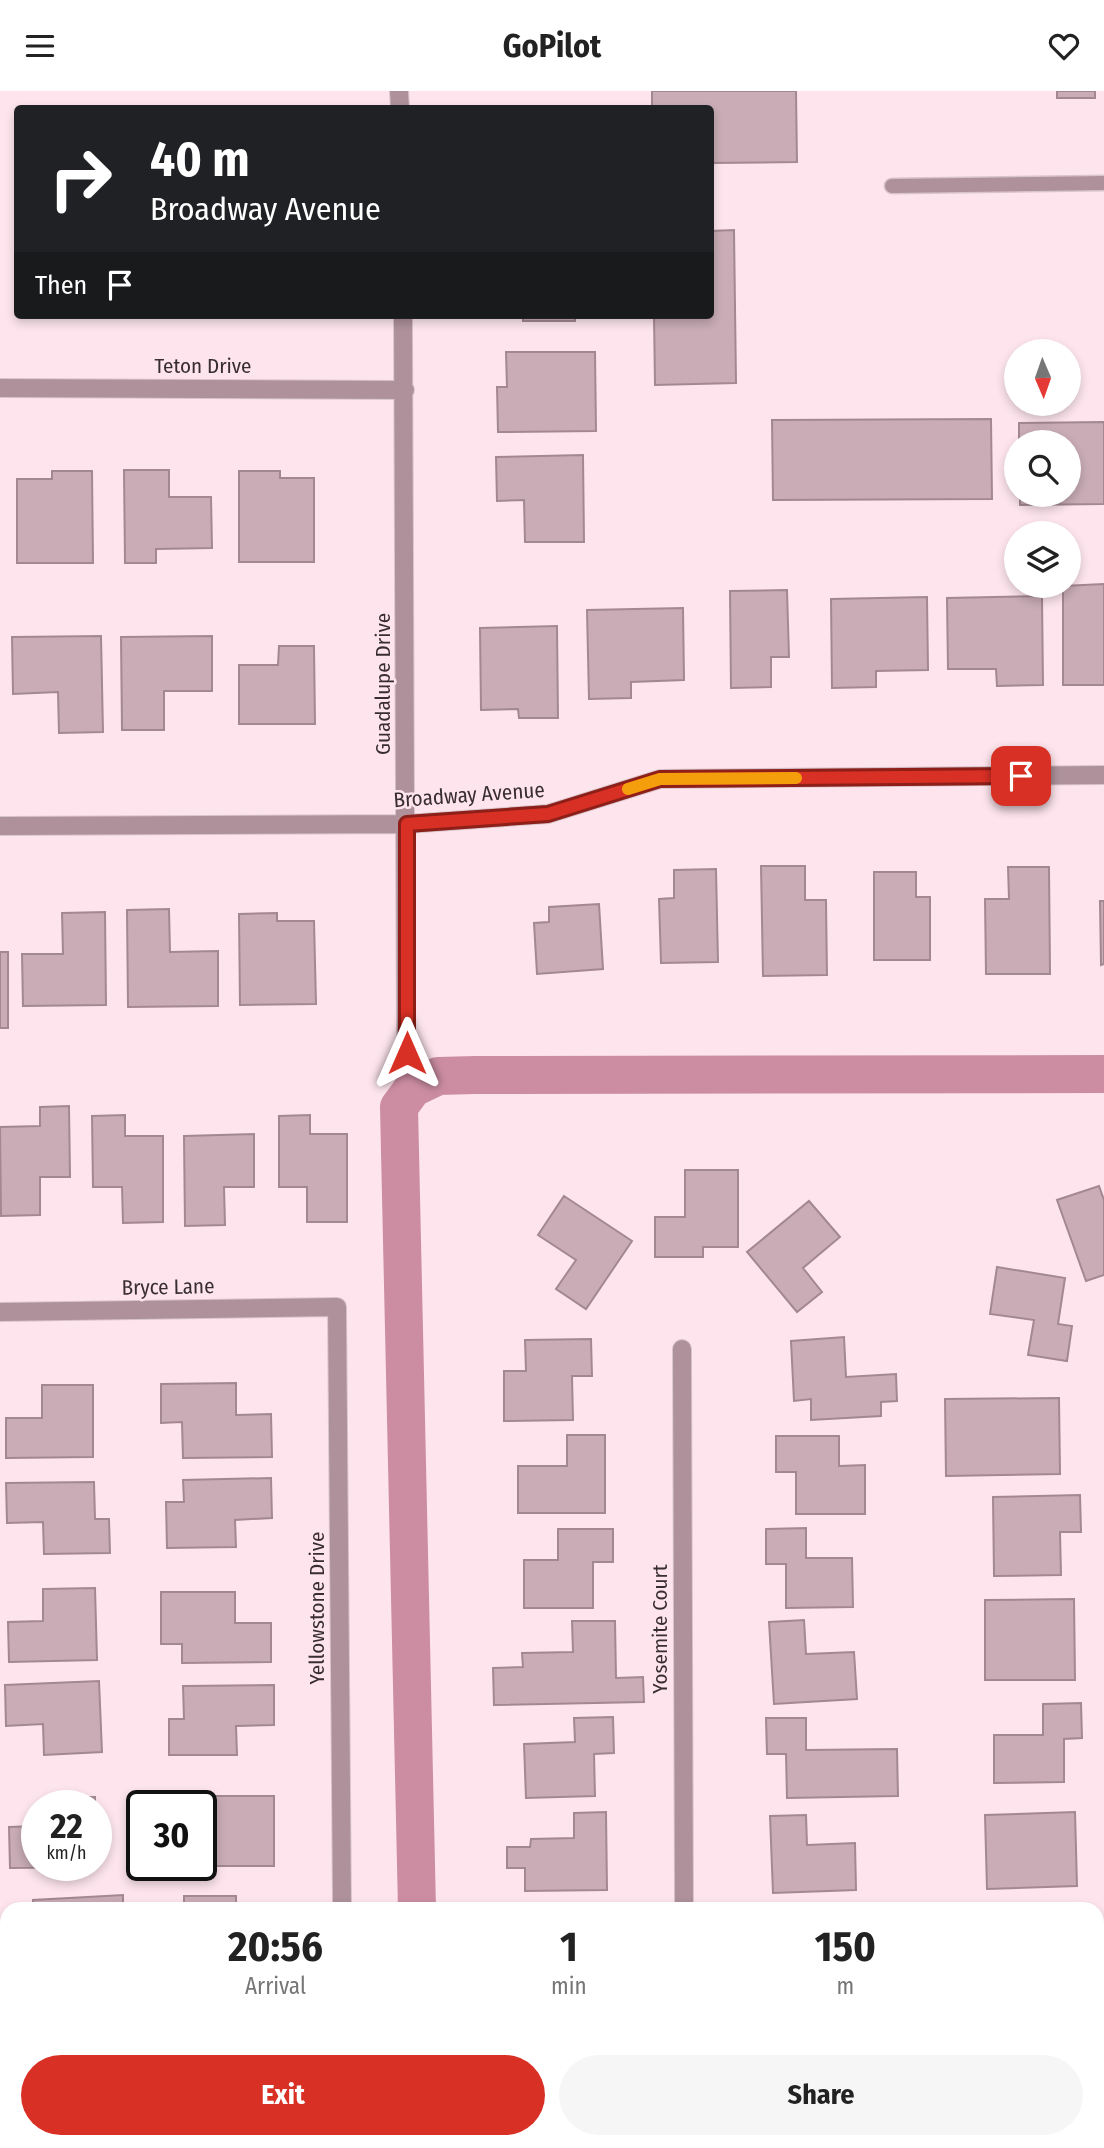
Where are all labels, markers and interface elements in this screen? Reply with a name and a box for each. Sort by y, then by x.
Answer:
icon: menu [21,27,59,65]
text: GoPilot [503,27,601,65]
icon: heart [1045,27,1083,65]
text: 40 m [150,130,250,189]
icon: right [35,133,126,224]
text: Broadway Avenue [150,190,381,228]
icon: arrive [101,266,139,304]
text: Then [35,270,87,301]
north arrow [1004,339,1082,417]
map controls [1004,339,1081,598]
street label: Teton Drive [155,353,252,379]
button: search [1004,430,1081,507]
button: layers [1004,521,1081,598]
street label: Guadalupe Drive [370,613,396,755]
pin [991,746,1051,806]
icon: arrive [1002,757,1040,795]
street label: Broadway Avenue [393,777,545,813]
position arrow [370,1016,444,1090]
street label: Bryce Lane [121,1273,215,1301]
street label: Yellowstone Drive [304,1532,330,1684]
street label: Yosemite Court [647,1564,673,1694]
speed limit sign: 30 [126,1790,217,1881]
text: 22 [50,1805,83,1847]
text: km/h [46,1842,87,1864]
text: 20:56 [228,1922,323,1972]
text: 1 [560,1922,578,1972]
text: 150 [815,1922,876,1972]
text: Arrival [245,1972,306,2000]
text: min [551,1972,587,2000]
text: m [836,1972,854,2000]
button: Exit [21,2055,545,2135]
button: Share [559,2055,1083,2135]

